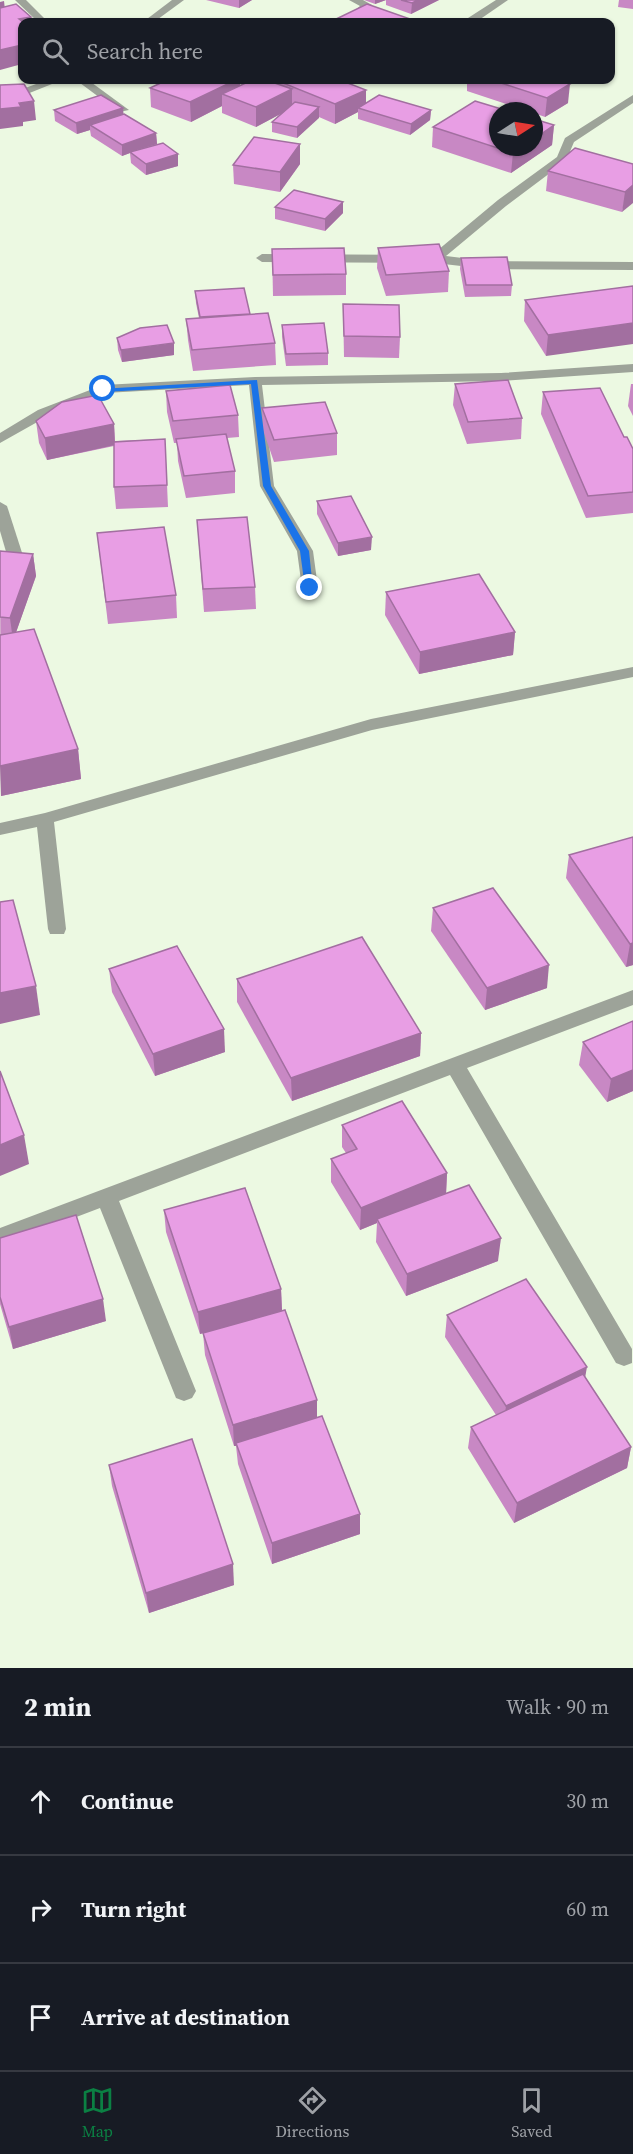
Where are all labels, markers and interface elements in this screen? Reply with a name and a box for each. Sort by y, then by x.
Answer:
search box [18,18,615,84]
icon: search [39,35,72,68]
text: Search here [87,36,203,66]
north arrow [489,102,543,156]
route start [89,375,115,401]
route end [296,574,322,600]
text: 2 min [24,1689,91,1725]
text: Walk · 90 m [506,1693,609,1721]
icon: ahead [24,1785,57,1818]
text: Continue [81,1786,174,1816]
text: 30 m [566,1787,609,1815]
icon: right [24,1893,57,1926]
text: Turn right [81,1894,186,1924]
text: 60 m [566,1895,609,1923]
icon: arrive [24,2001,57,2034]
text: Arrive at destination [81,2002,290,2032]
tab: Map [81,2084,114,2142]
tab: Directions [275,2084,350,2142]
tab: Saved [511,2084,552,2142]

